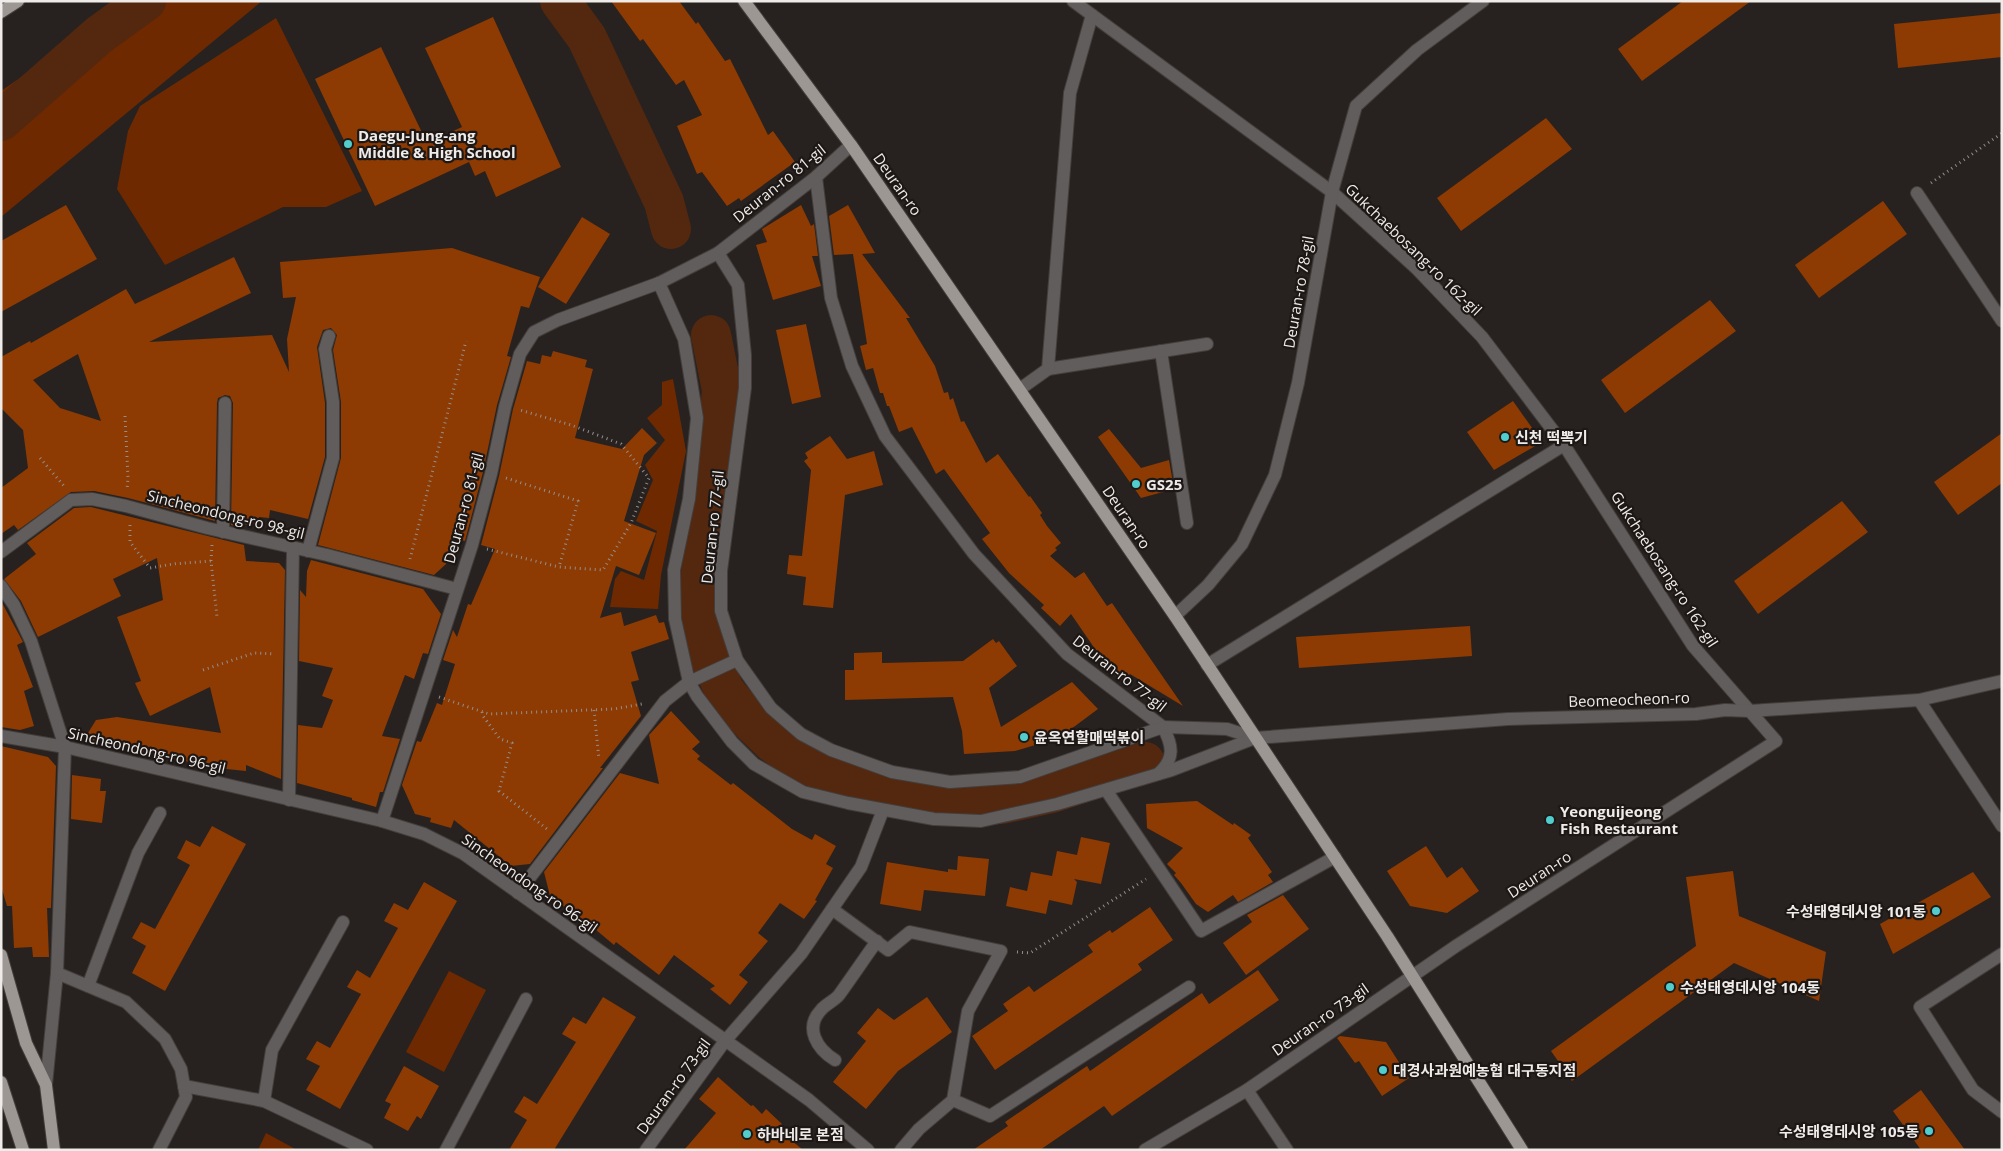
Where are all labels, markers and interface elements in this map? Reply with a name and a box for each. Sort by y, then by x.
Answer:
place label: Daegu-Jung-ang Middle & High School [358,125,515,162]
marker: Daegu-Jung-ang Middle & High School [342,138,354,150]
street label: Deuran-ro 81-gil [729,139,829,227]
street label: Deuran-ro [869,149,927,219]
street label: Gukchaebosang-ro 162-gil [1341,178,1487,320]
street label: Deuran-ro 78-gil [1278,234,1318,350]
place label: 신천 떡뽁기 [1515,427,1588,447]
marker: 신천 떡뽁기 [1499,431,1511,443]
street label: Deuran-ro 81-gil [439,450,487,566]
street label: Deuran-ro 77-gil [696,469,728,585]
place label: GS25 [1146,474,1182,494]
marker: GS25 [1130,478,1142,490]
street label: Deuran-ro [1099,481,1155,553]
street label: Sincheondong-ro 98-gil [145,485,307,543]
street label: Gukchaebosang-ro 162-gil [1607,487,1723,651]
street label: Deuran-ro 77-gil [1069,630,1171,716]
street label: Beomeocheon-ro [1568,687,1690,711]
street label: Sincheondong-ro 96-gil [66,722,228,778]
place label: 윤옥연할매떡볶이 [1034,727,1144,747]
marker: 윤옥연할매떡볶이 [1018,731,1030,743]
place label: Yeonguijeong Fish Restaurant [1560,801,1678,838]
marker: Yeonguijeong Fish Restaurant [1544,814,1556,826]
street label: Sincheondong-ro 96-gil [458,829,602,937]
street label: Deuran-ro [1503,846,1575,902]
place label: 수성태영데시앙 101동 [1786,901,1926,921]
marker: 수성태영데시앙 101동 [1930,905,1942,917]
place label: 수성태영데시앙 104동 [1680,977,1820,997]
street label: Deuran-ro 73-gil [1268,978,1372,1060]
marker: 수성태영데시앙 104동 [1664,981,1676,993]
street label: Deuran-ro 73-gil [631,1034,715,1138]
place label: 대경사과원예농협 대구동지점 [1393,1060,1576,1080]
marker: 대경사과원예농협 대구동지점 [1377,1064,1389,1076]
place label: 수성태영데시앙 105동 [1779,1121,1919,1141]
place label: 하바네로 본점 [757,1124,844,1144]
marker: 수성태영데시앙 105동 [1923,1125,1935,1137]
marker: 하바네로 본점 [741,1128,753,1140]

